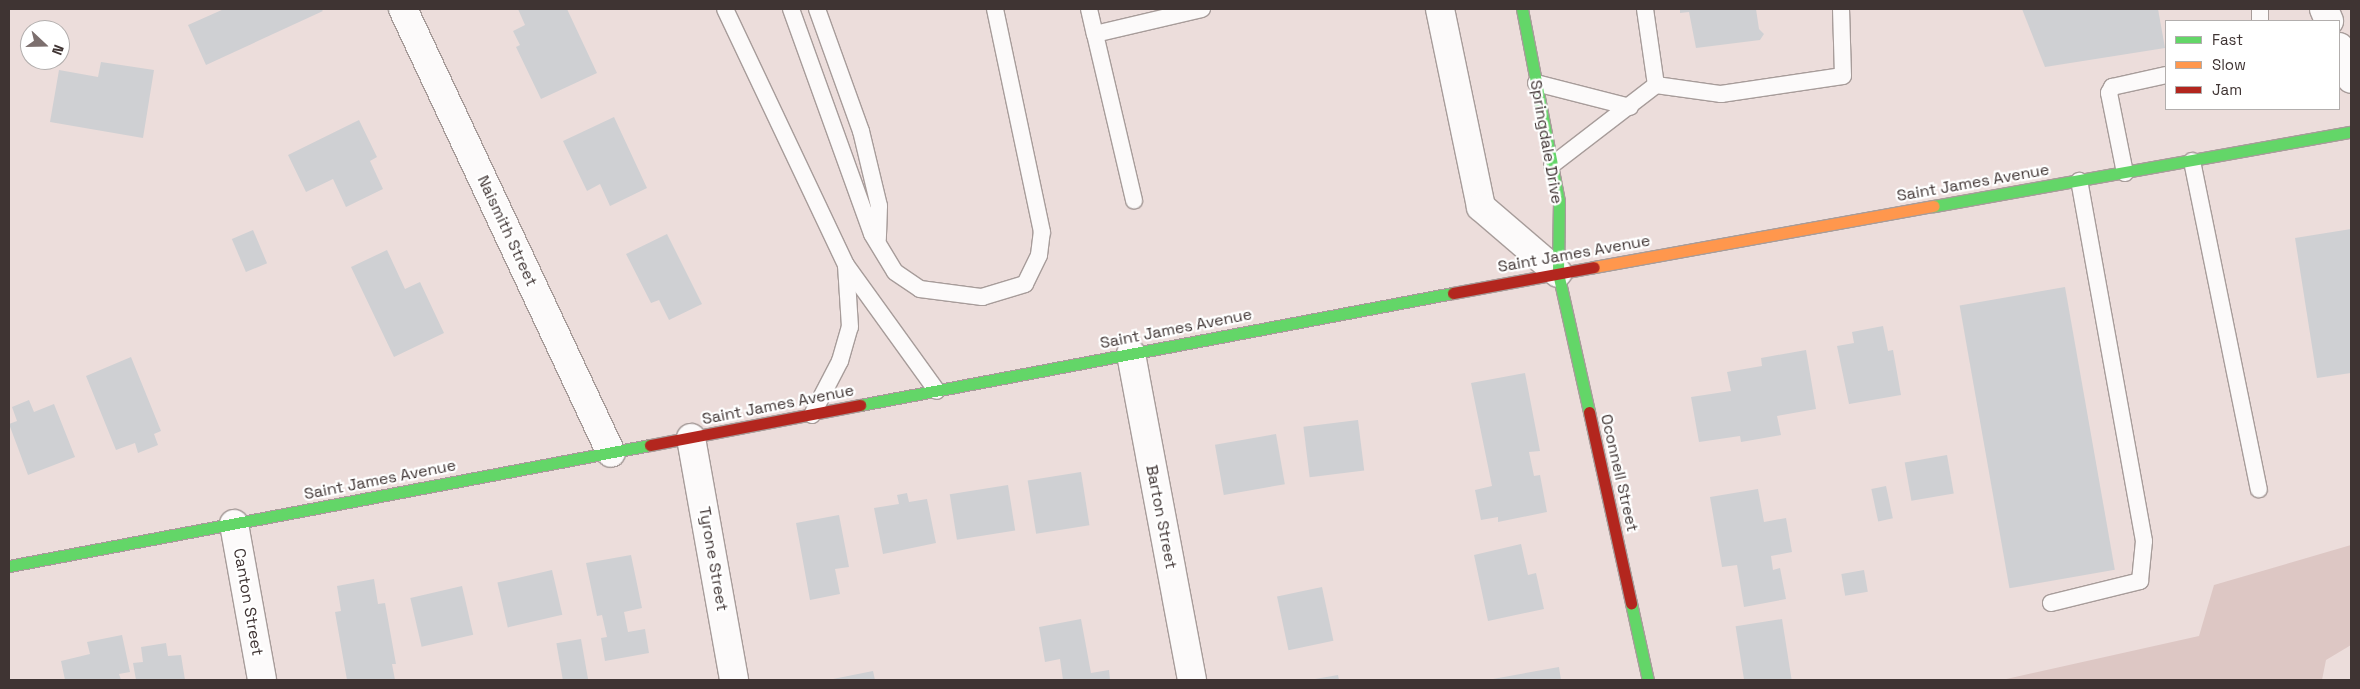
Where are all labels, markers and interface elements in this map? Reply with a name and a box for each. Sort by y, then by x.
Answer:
north arrow [20,20,70,70]
legend [2165,20,2340,110]
text: Fast [2212,30,2243,49]
text: N [48,42,68,58]
text: Slow [2212,55,2246,74]
street label: Springdale Drive [1526,79,1566,205]
text: Jam [2212,80,2242,99]
street label: Saint James Avenue [1895,160,2051,206]
street label: Naismith Street [473,173,541,289]
street label: Saint James Avenue [1496,231,1652,277]
street label: Saint James Avenue [1098,305,1254,353]
street label: Saint James Avenue [700,381,856,429]
street label: Oconnell Street [1596,412,1642,534]
street label: Saint James Avenue [302,456,458,504]
street label: Barton Street [1142,463,1180,571]
street label: Tyrone Street [694,505,732,613]
street label: Canton Street [229,547,267,657]

